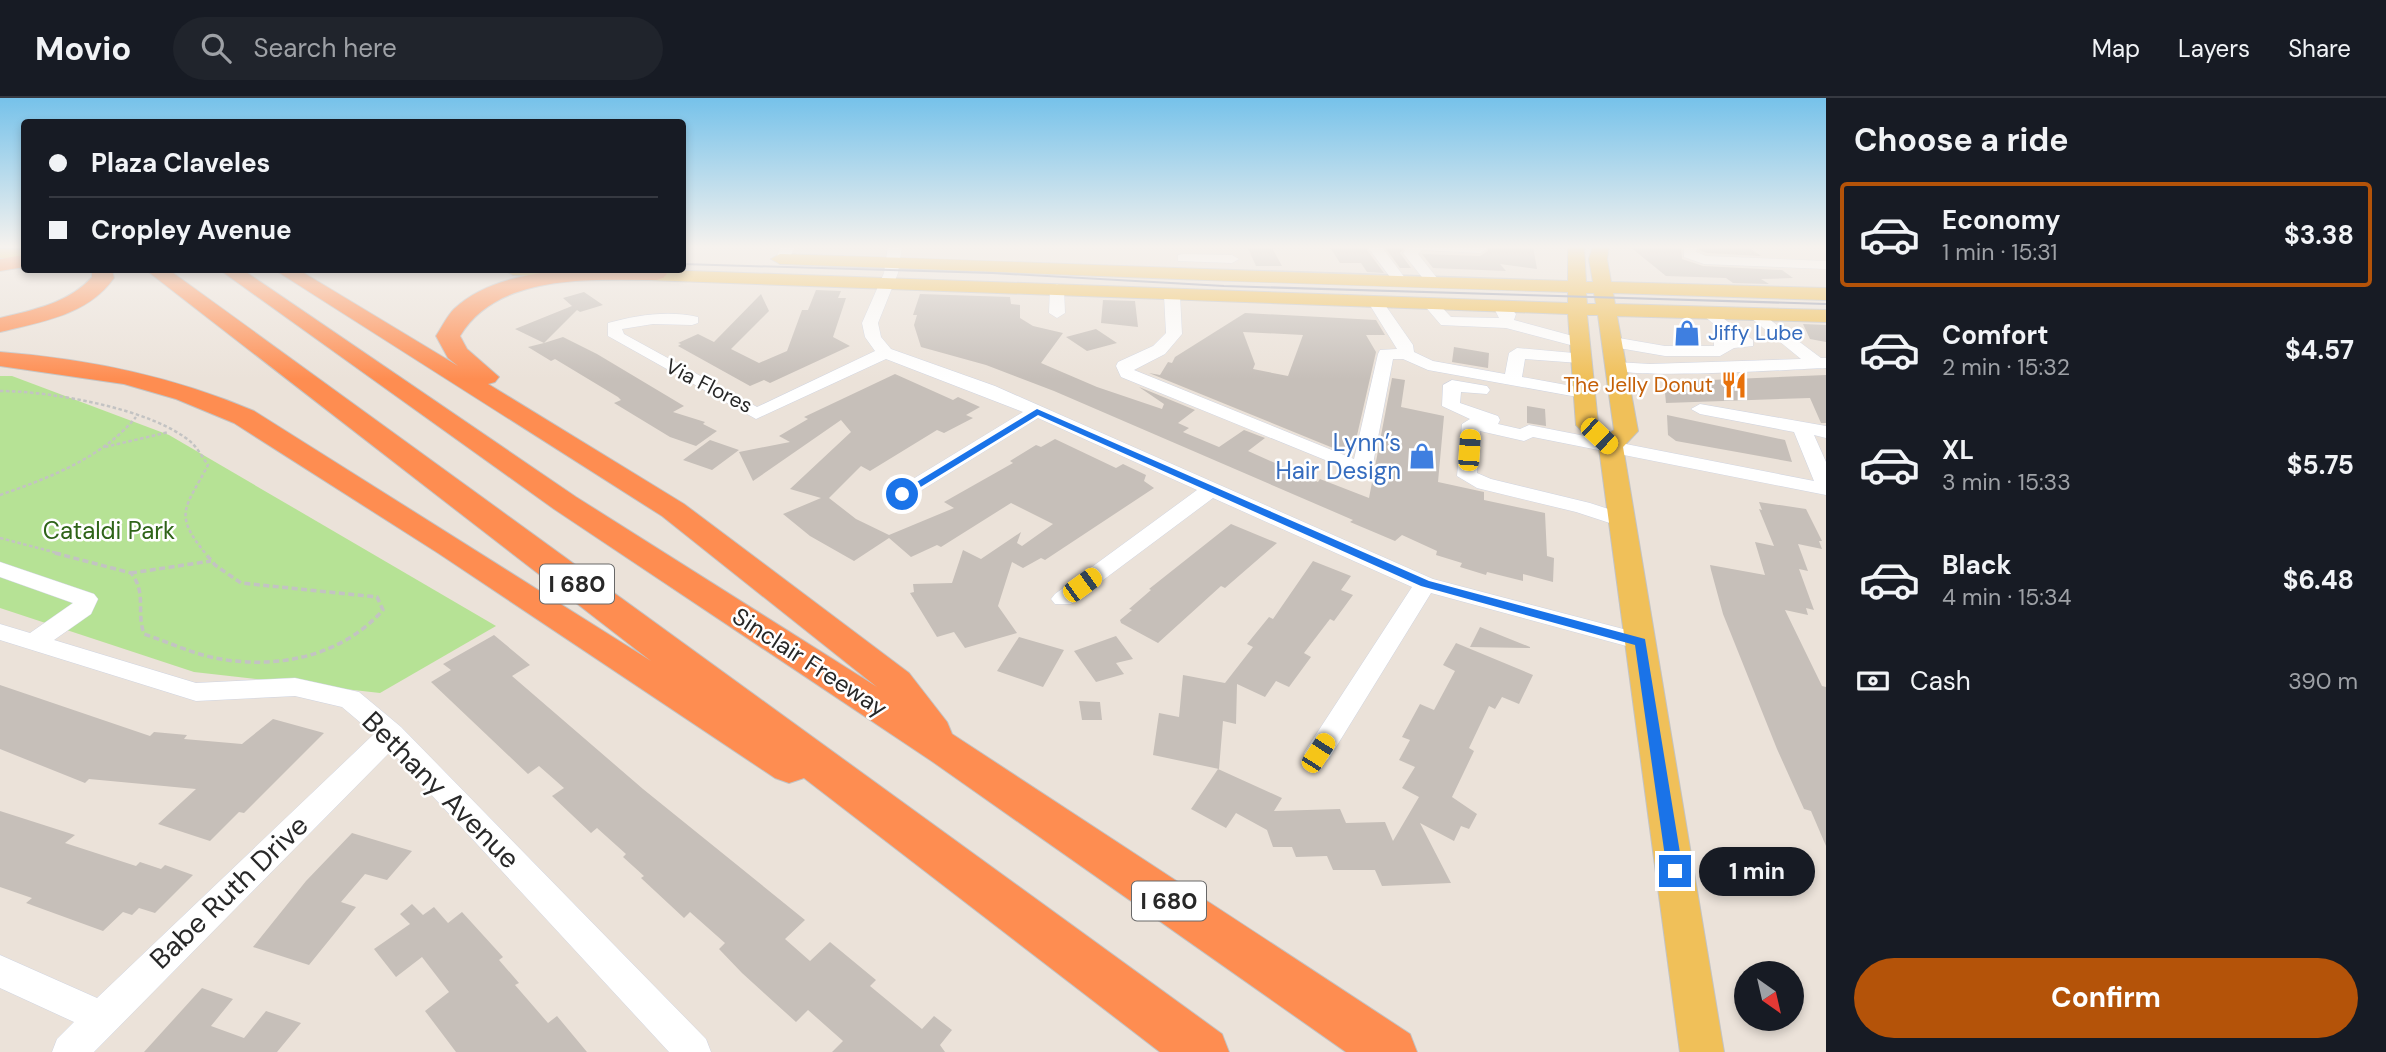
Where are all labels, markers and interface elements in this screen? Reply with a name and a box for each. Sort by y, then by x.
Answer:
search box [173,17,663,80]
text: Movio [35,27,131,70]
icon: search [197,29,235,67]
text: Search here [253,31,397,65]
text: Map [2092,33,2140,64]
text: Layers [2178,33,2250,64]
text: Share [2288,33,2351,64]
text: Choose a ride [1854,119,2069,161]
text: Plaza Claveles [91,146,270,180]
icon: car [1858,203,1921,266]
text: Economy [1942,203,2060,237]
text: Cropley Avenue [91,213,292,247]
text: $3.38 [2284,218,2354,252]
text: 1 min · 15:31 [1942,237,2058,267]
shop icon: Jiffy Lube [1672,318,1702,348]
icon: car [1858,318,1921,381]
text: Comfort [1942,318,2048,352]
place label: Jiffy Lube [1708,319,1803,347]
text: $4.57 [2285,333,2354,367]
street label: Via Flores [661,352,757,420]
text: 2 min · 15:32 [1942,352,2070,382]
restaurant icon: The Jelly Donut [1719,370,1749,400]
place label: The Jelly Donut [1563,371,1713,399]
car [1577,414,1622,458]
place label: Lynn’s Hair Design [1275,427,1401,486]
car [1458,428,1481,472]
icon: car [1858,433,1921,496]
text: XL [1942,433,1974,467]
shop icon: Lynn’s Hair Design [1407,441,1437,471]
text: $5.75 [2287,448,2354,482]
text: 3 min · 15:33 [1942,467,2071,497]
route start [886,478,918,510]
park label: Cataldi Park [43,515,175,546]
icon: car [1858,548,1921,611]
text: Black [1942,548,2012,582]
text: $6.48 [2283,563,2354,597]
road number: I 680 [540,564,614,604]
car [1059,564,1106,606]
text: 4 min · 15:34 [1942,582,2072,612]
street label: Sinclair Freeway [727,600,893,724]
icon: cash [1854,662,1892,700]
text: Cash [1910,664,1971,698]
text: 390 m [2288,666,2358,696]
street label: Bethany Avenue [354,703,528,877]
car [1298,730,1339,776]
street label: Babe Ruth Drive [142,807,316,977]
callout: 1 min [1700,846,1815,896]
route end [1659,855,1691,887]
text: 1 min [1729,856,1785,886]
road number: I 680 [1132,881,1206,920]
button: Confirm [1854,958,2358,1038]
north arrow [1734,961,1804,1031]
map controls [1734,961,1804,1031]

